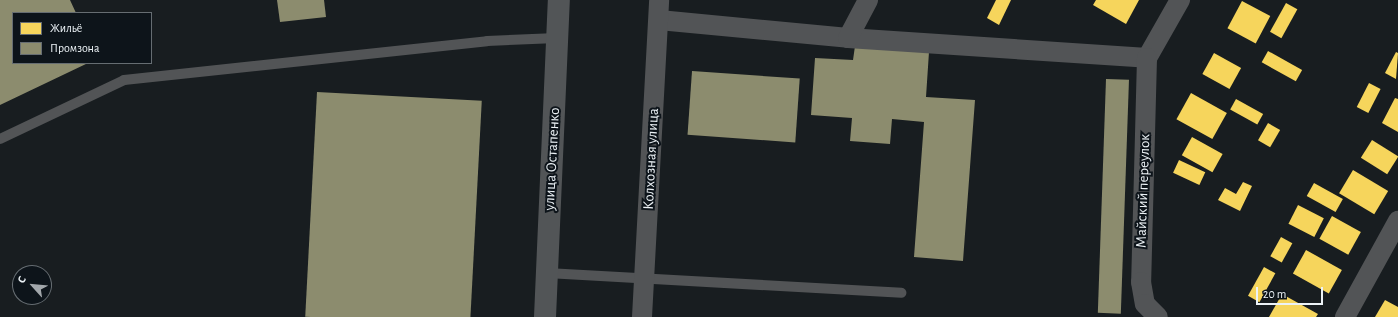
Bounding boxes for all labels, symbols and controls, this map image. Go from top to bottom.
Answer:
legend [12,12,152,64]
text: Жильё [50,22,82,34]
text: Промзона [50,42,100,54]
street label: улица Остапенко [540,107,564,211]
street label: Колхозная улица [639,108,663,210]
street label: Майский переулок [1132,134,1154,248]
north arrow [12,265,52,305]
text: С [15,275,28,285]
scale bar [1258,279,1325,305]
text: 20 m [1263,288,1286,300]

